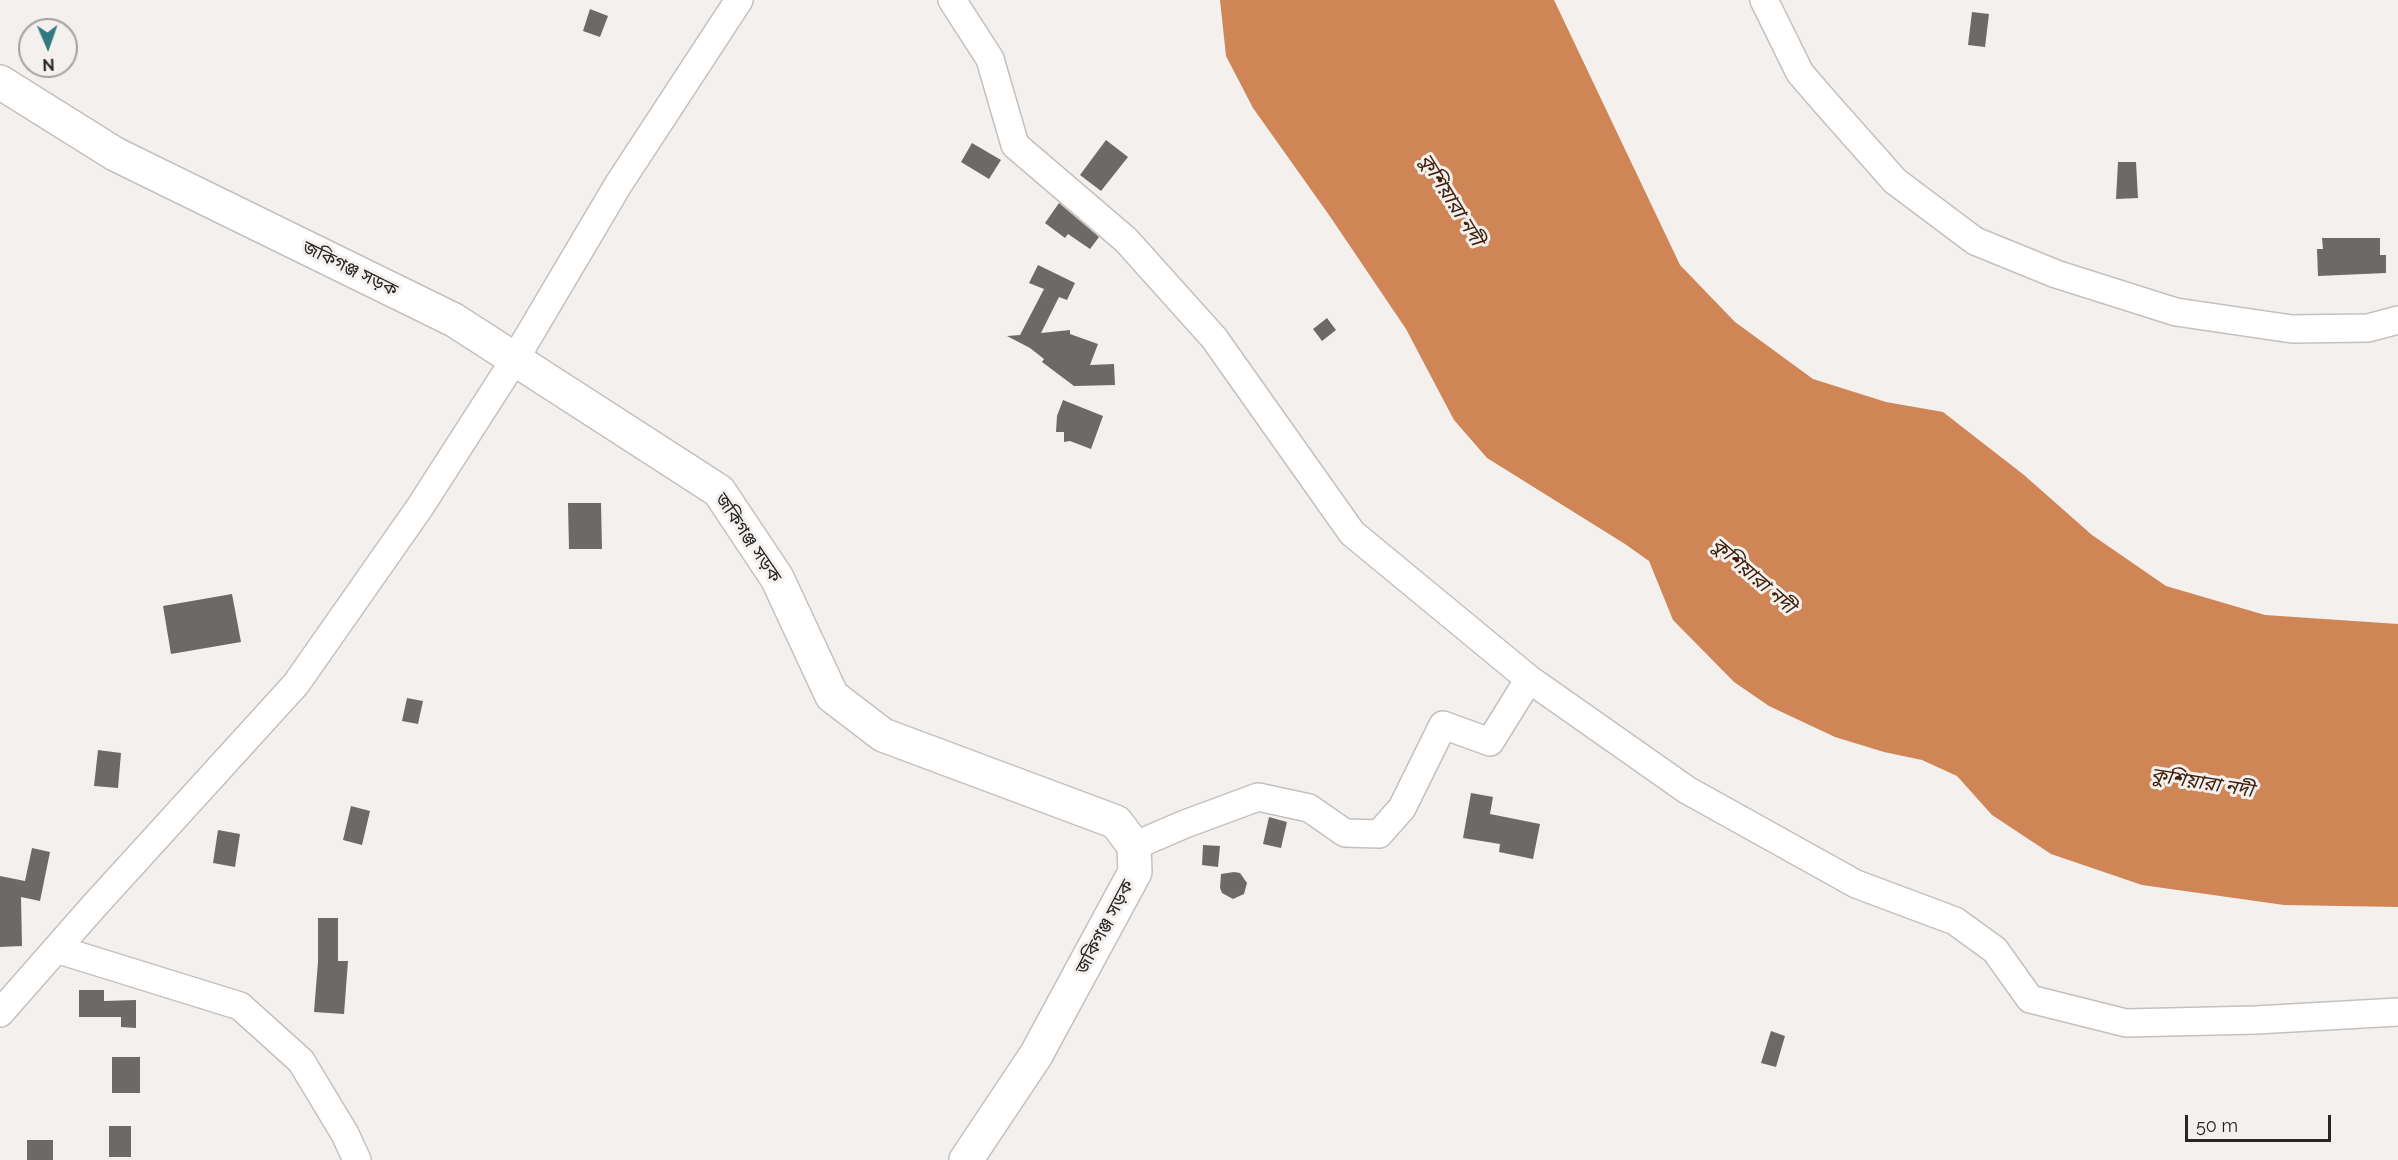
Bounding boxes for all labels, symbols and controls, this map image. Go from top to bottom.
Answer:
north arrow [18,18,78,78]
text: N [42,55,55,74]
water label: কুশিয়ারা নদী [1413,150,1489,250]
street label: জকিগঞ্জ সড়ক [299,237,401,301]
street label: জকিগঞ্জ সড়ক [710,489,786,587]
water label: কুশিয়ারা নদী [1706,533,1800,619]
water label: কুশিয়ারা নদী [2149,763,2255,803]
street label: জকিগঞ্জ সড়ক [1071,876,1139,978]
scale bar [2188,1103,2334,1141]
text: 50 m [2196,1115,2238,1136]

